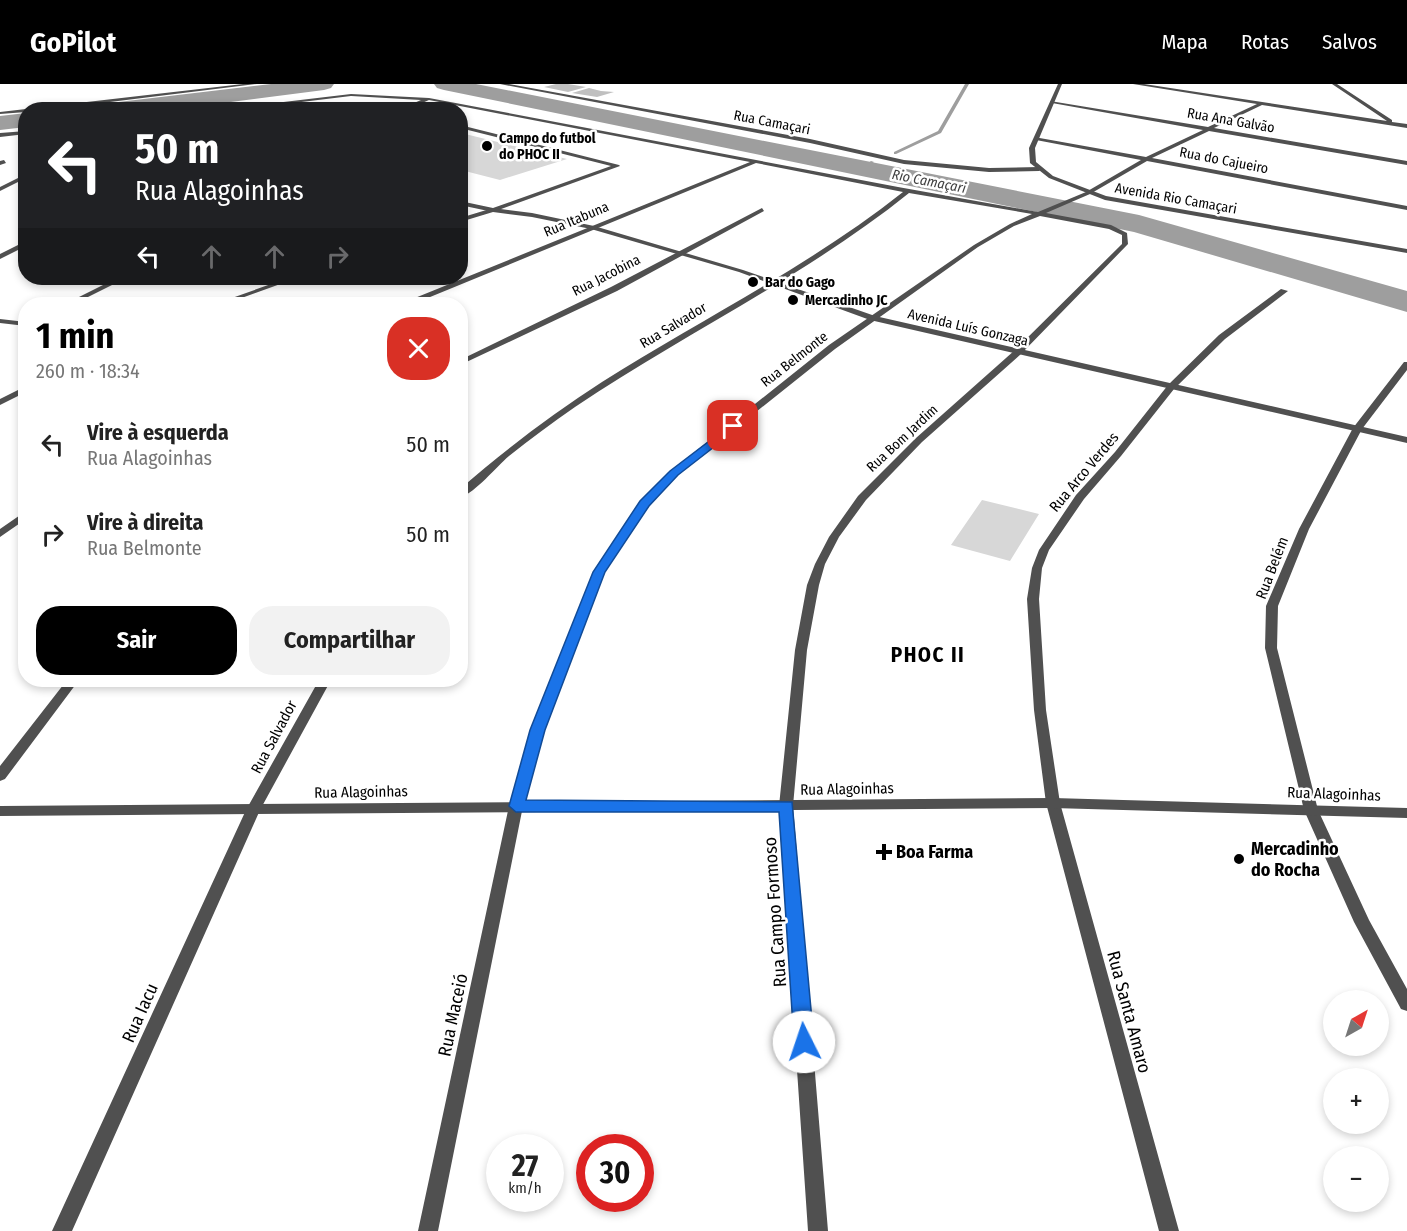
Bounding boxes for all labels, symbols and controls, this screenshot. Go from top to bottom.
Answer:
text: GoPilot [30,26,116,59]
text: Mapa [1161,29,1208,55]
text: Rotas [1241,29,1289,55]
text: Salvos [1322,29,1377,55]
street label: Rua Ana Galvão [1186,104,1276,137]
street label: Rua Camaçari [732,107,812,138]
text: 50 m [135,124,219,174]
icon: left [36,126,114,204]
place label: Campo do futbol do PHOC II [499,130,596,163]
marker: Campo do futbol do PHOC II [480,139,494,153]
street label: Rua do Cajueiro [1178,144,1270,177]
water label: Rio Camaçari [890,166,968,197]
text: Rua Alagoinhas [135,175,304,207]
street label: Avenida Rio Camaçari [1114,179,1238,218]
street label: Rua Itabuna [541,198,611,241]
icon: left [132,240,165,273]
icon: ahead [195,240,228,273]
icon: ahead [258,240,291,273]
icon: right [321,240,354,273]
street label: Rua Jacobina [569,251,643,300]
place label: Bar do Gago [765,274,836,291]
marker: Bar do Gago [746,275,760,289]
place label: Mercadinho JC [805,292,888,309]
marker: Mercadinho JC [786,293,800,307]
street label: Rua Salvador [637,299,710,352]
street label: Avenida Luís Gonzaga [906,305,1030,350]
text: 1 min [36,314,114,358]
button: close [387,317,450,380]
street label: Rua Belmonte [757,328,831,391]
text: 260 m · 18:34 [36,359,140,383]
pin [707,400,758,451]
street label: Rua Bom Jardim [863,401,941,476]
icon: arrive [716,409,749,442]
text: Vire à esquerda [87,419,229,446]
icon: left [36,428,69,461]
street label: Rua Arco Verdes [1045,428,1123,516]
text: 50 m [406,431,450,458]
text: Rua Alagoinhas [87,446,212,470]
text: Vire à direita [87,509,203,536]
icon: right [36,518,69,551]
text: 50 m [406,521,450,548]
street label: Rua Belém [1252,534,1292,602]
text: Rua Belmonte [87,536,202,560]
button: Sair [36,606,237,675]
button: Compartilhar [249,606,450,675]
district label: PHOC II [891,642,965,668]
street label: Rua Salvador [247,697,301,777]
street label: Rua Alagoinhas [800,779,894,799]
street label: Rua Alagoinhas [314,782,408,802]
street label: Rua Alagoinhas [1287,783,1381,805]
street label: Rua Campo Formoso [759,836,791,988]
place label: Mercadinho do Rocha [1251,838,1339,881]
place label: Boa Farma [896,841,973,863]
marker: Boa Farma [877,845,891,859]
marker: Mercadinho do Rocha [1232,852,1246,866]
street label: Rua Santa Amaro [1102,948,1156,1076]
street label: Rua Maceió [433,972,473,1058]
street label: Rua Iacu [117,980,163,1046]
north arrow [1323,990,1389,1056]
map controls [1323,990,1389,1212]
position arrow [772,1010,836,1074]
button: + [1323,1068,1389,1134]
speed limit sign: 30 [576,1134,654,1212]
button: − [1323,1146,1389,1212]
text: 27 [512,1148,538,1184]
text: km/h [508,1179,542,1197]

